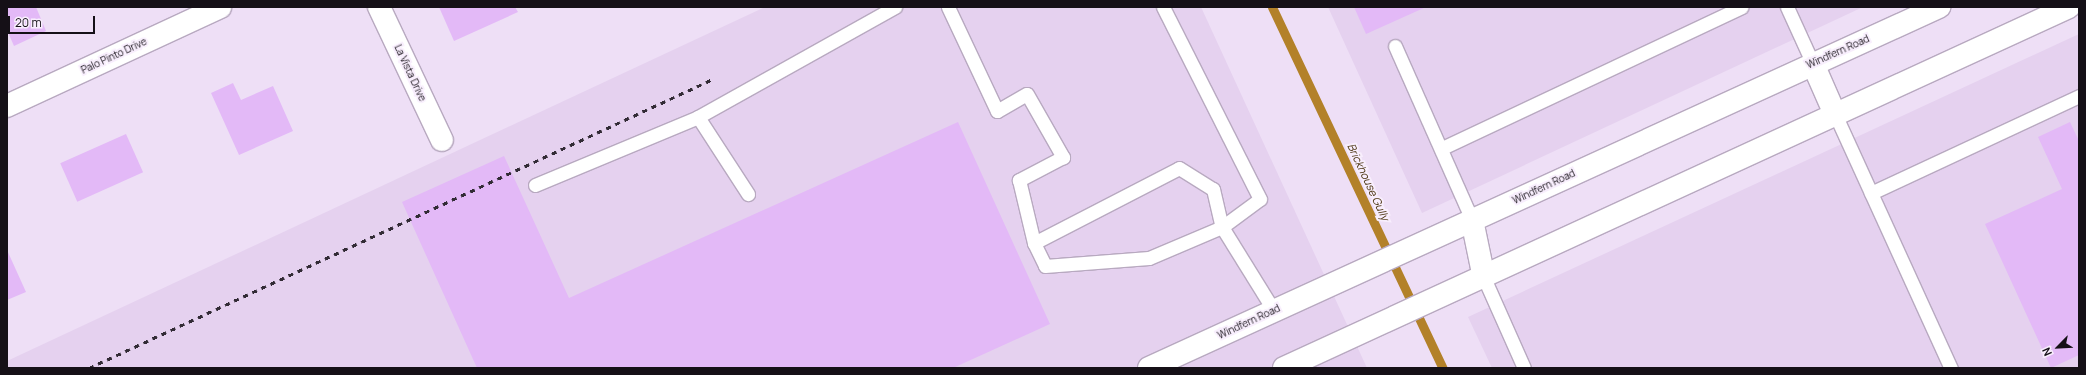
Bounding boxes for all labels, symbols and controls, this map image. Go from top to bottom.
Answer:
scale bar [10,8,97,34]
text: 20 m [15,14,42,31]
street label: Windfern Road [1805,33,1871,71]
street label: Palo Pinto Drive [79,36,149,76]
street label: La Vista Drive [392,43,428,103]
water label: Brickhouse Gully [1344,141,1392,223]
street label: Windfern Road [1511,167,1577,207]
street label: Windfern Road [1216,302,1282,342]
north arrow [2038,327,2078,367]
text: N [2038,345,2055,359]

